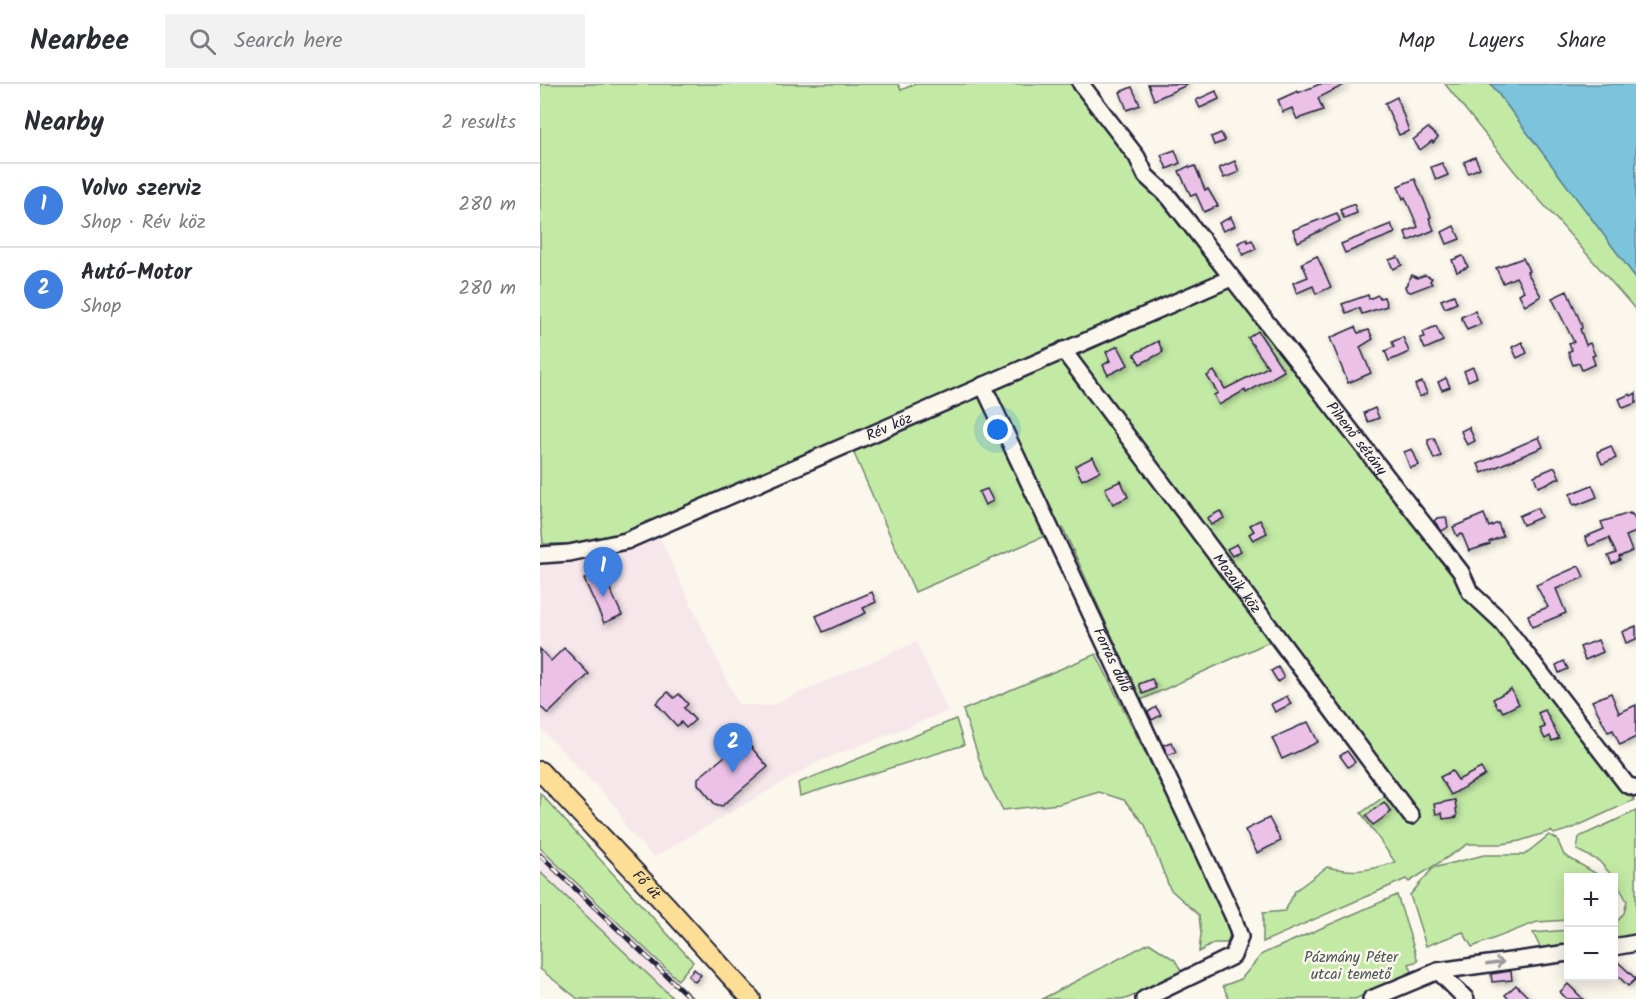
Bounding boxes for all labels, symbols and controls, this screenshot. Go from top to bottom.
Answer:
search box [165,14,585,68]
text: Nearbee [30,19,129,64]
text: Search here [234,24,342,59]
icon: search [186,25,219,58]
text: Map [1398,25,1435,58]
text: Layers [1468,25,1524,58]
text: Share [1557,25,1606,58]
text: Nearby [24,102,104,144]
text: 2 results [441,107,516,139]
text: Volvo szerviz [81,172,201,207]
text: 1 [40,189,47,221]
text: 280 m [458,189,516,221]
text: Shop · Rév köz [81,207,206,239]
text: Autó-Motor [81,256,192,291]
text: 2 [38,273,49,305]
text: 280 m [458,273,516,305]
text: Shop [81,291,121,323]
street label: Pihenő sétány [1320,397,1393,482]
street label: Rév köz [862,407,917,448]
your location [983,415,1012,444]
pin: 1 [584,548,622,597]
street label: Mozaik köz [1206,549,1267,619]
street label: Forrás dűlő [1086,624,1138,698]
pin: 2 [714,724,752,773]
street label: Fő út [626,865,667,906]
map controls [1564,873,1618,981]
button: + [1564,873,1618,927]
button: − [1564,927,1618,981]
park label: Pázmány Péter utcai temető [1304,946,1399,987]
one-way arrow [1485,958,1505,969]

